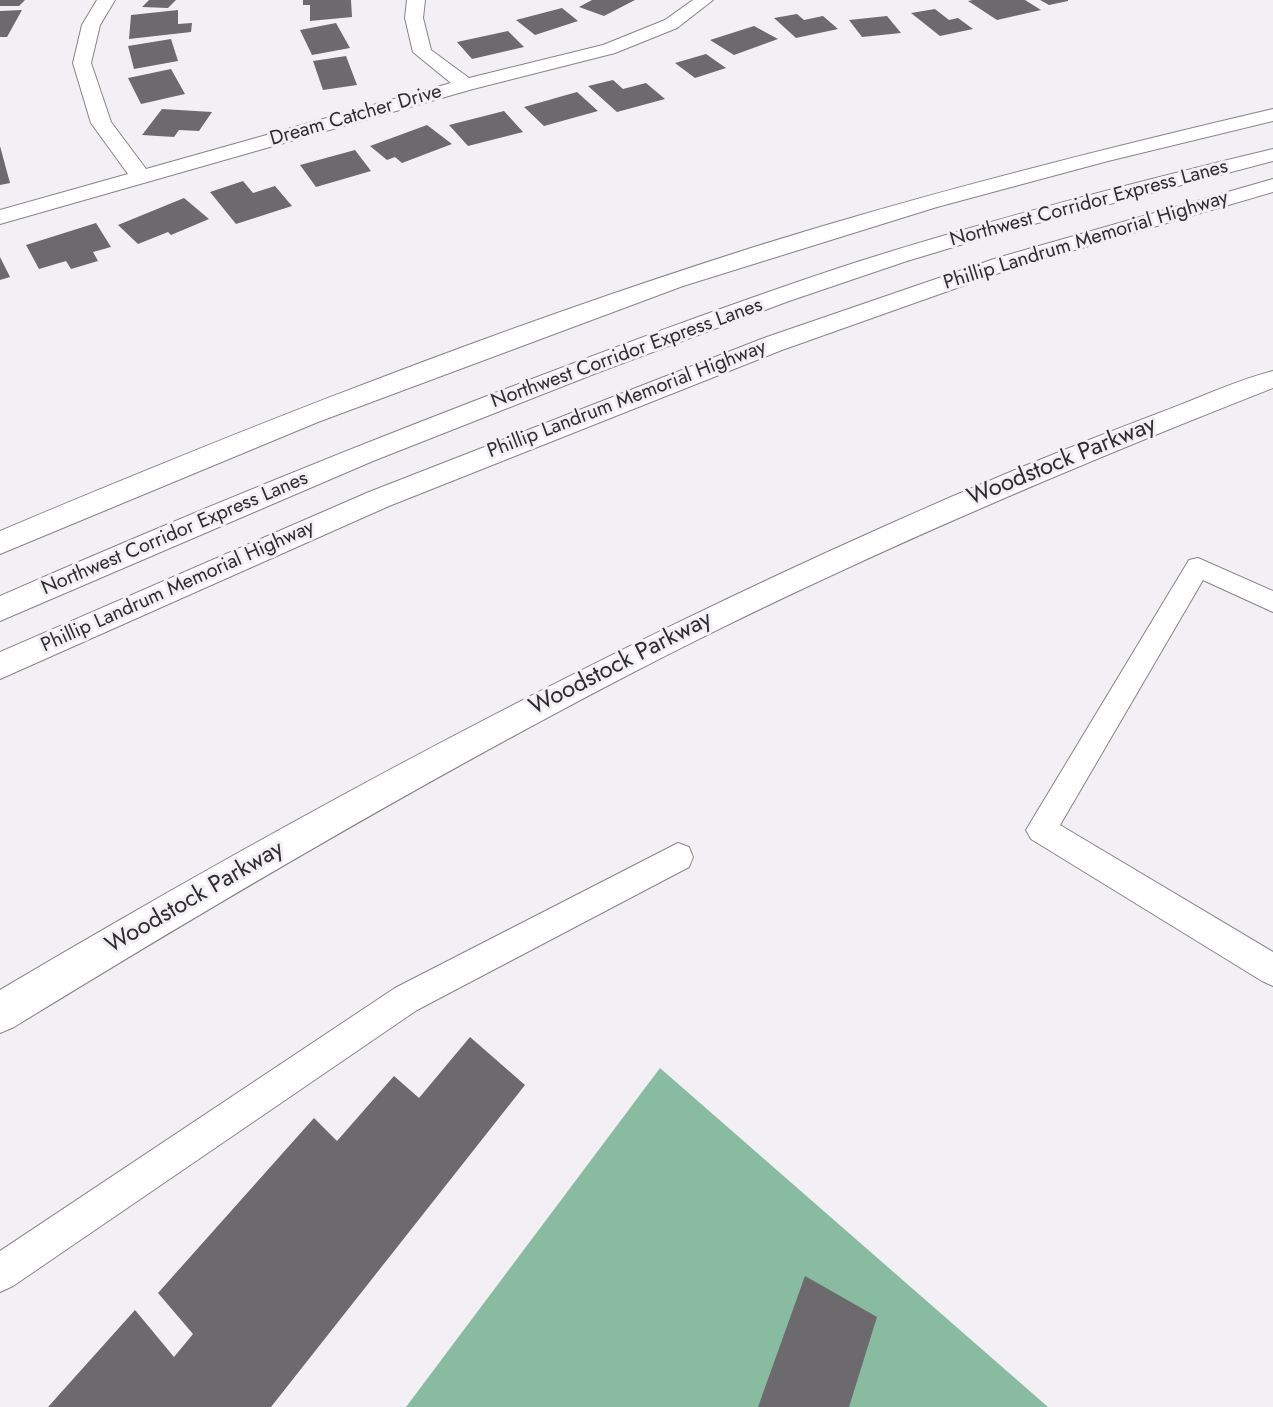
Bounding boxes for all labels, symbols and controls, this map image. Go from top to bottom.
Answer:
street label: Dream Catcher Drive [267,80,445,152]
street label: Northwest Corridor Express Lanes [947,155,1231,253]
street label: Phillip Landrum Memorial Highway [941,186,1231,296]
street label: Northwest Corridor Express Lanes [488,294,766,414]
street label: Phillip Landrum Memorial Highway [484,336,770,464]
street label: Woodstock Parkway [963,411,1161,513]
street label: Northwest Corridor Express Lanes [38,467,312,601]
street label: Phillip Landrum Memorial Highway [38,516,318,658]
street label: Woodstock Parkway [525,606,717,722]
street label: Woodstock Parkway [101,835,289,961]

